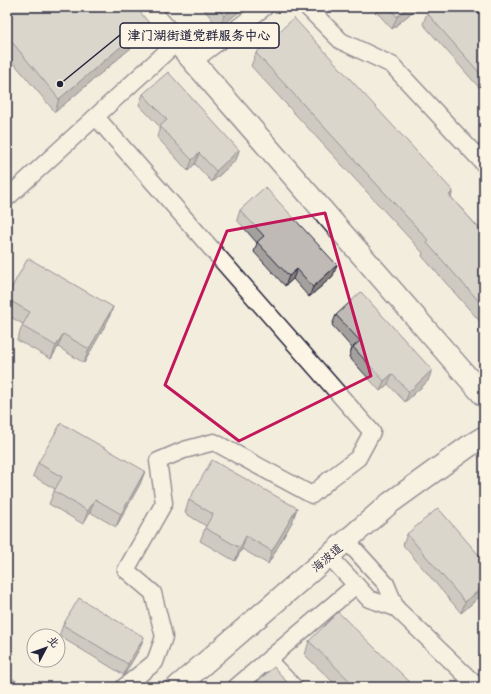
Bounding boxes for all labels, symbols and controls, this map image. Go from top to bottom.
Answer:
callout: 津门湖街道党群服务中心 [120,23,279,48]
text: 津门湖街道党群服务中心 [127,27,271,44]
street label: 海波道 [308,540,346,576]
north arrow [26,628,66,668]
text: 北 [44,633,62,651]

